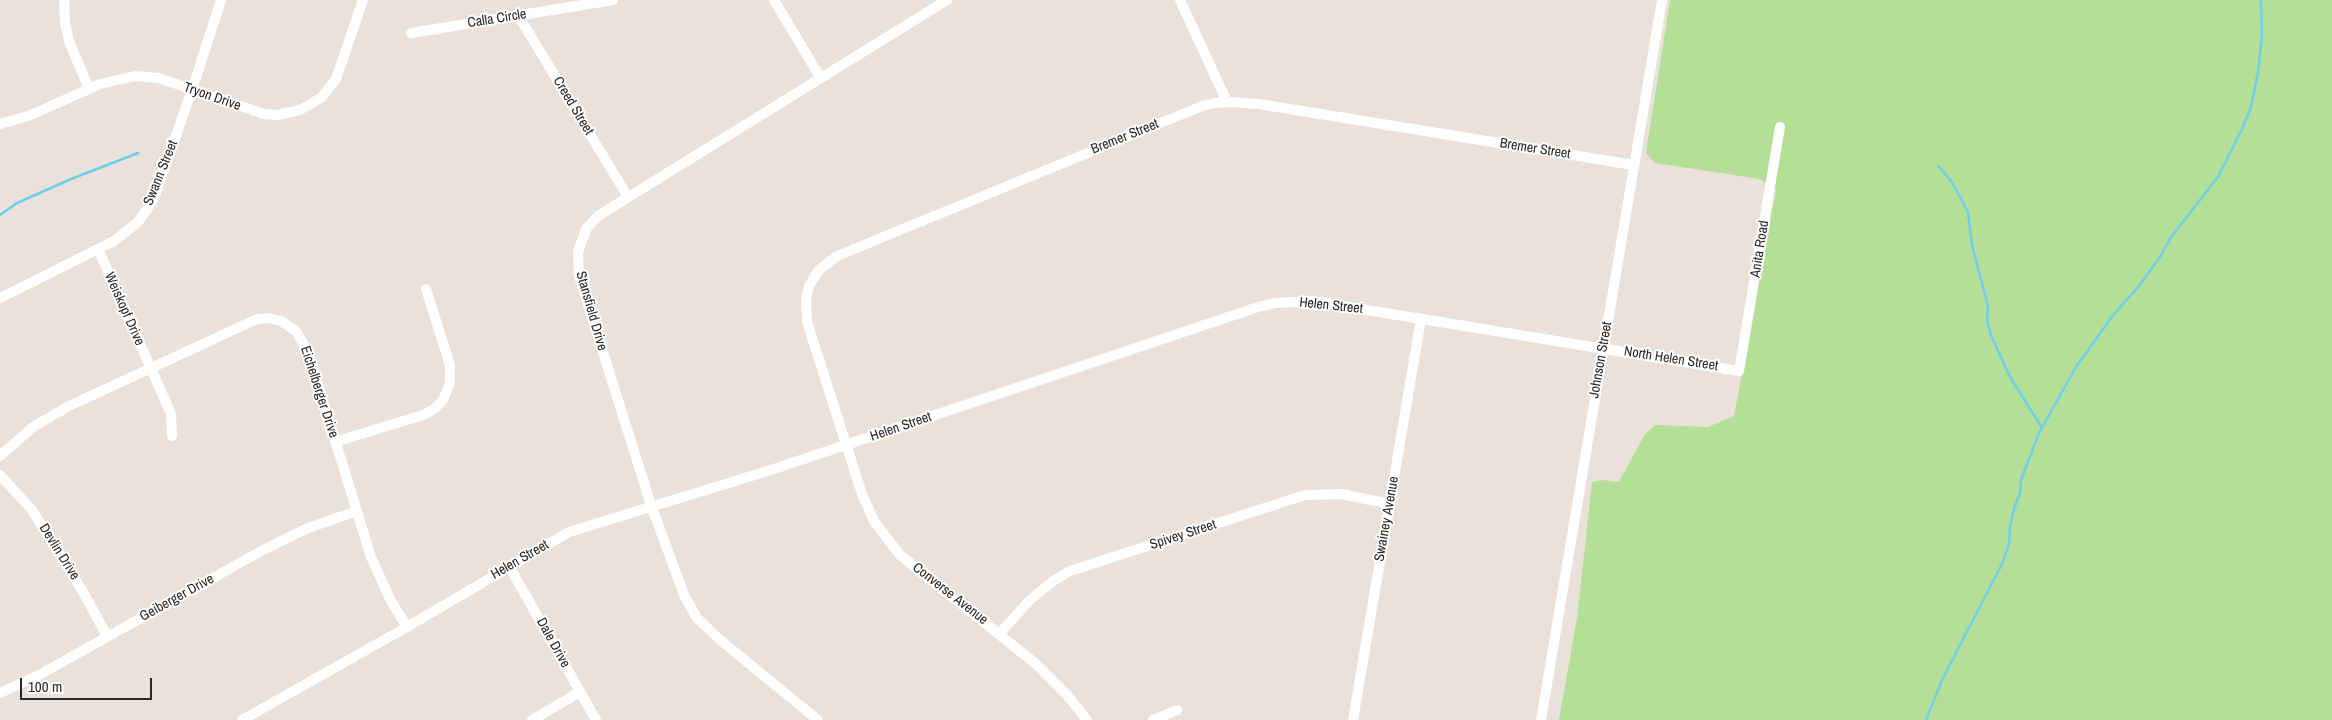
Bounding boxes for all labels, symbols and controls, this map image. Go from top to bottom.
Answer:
street label: Calla Circle [466,6,528,32]
street label: Creed Street [549,74,597,138]
street label: Tryon Drive [181,79,243,115]
street label: Bremer Street [1089,116,1161,158]
street label: Bremer Street [1498,135,1572,163]
street label: Swann Street [140,138,182,208]
street label: Anita Road [1747,219,1773,279]
street label: Stansfield Drive [572,269,610,353]
street label: Weiskopf Drive [100,270,148,348]
street label: Helen Street [1298,294,1364,318]
street label: Johnson Street [1586,321,1616,399]
street label: North Helen Street [1623,343,1719,375]
street label: Eichelberger Drive [296,344,342,440]
street label: Helen Street [868,409,934,445]
street label: Swainey Avenue [1371,475,1403,563]
street label: Spivey Street [1148,516,1218,554]
street label: Devlin Drive [35,521,83,583]
street label: Helen Street [488,537,552,583]
street label: Converse Avenue [909,559,991,629]
street label: Geiberger Drive [137,571,217,625]
street label: Dale Drive [533,615,573,671]
scale bar [22,668,155,700]
text: 100 m [28,676,62,697]

